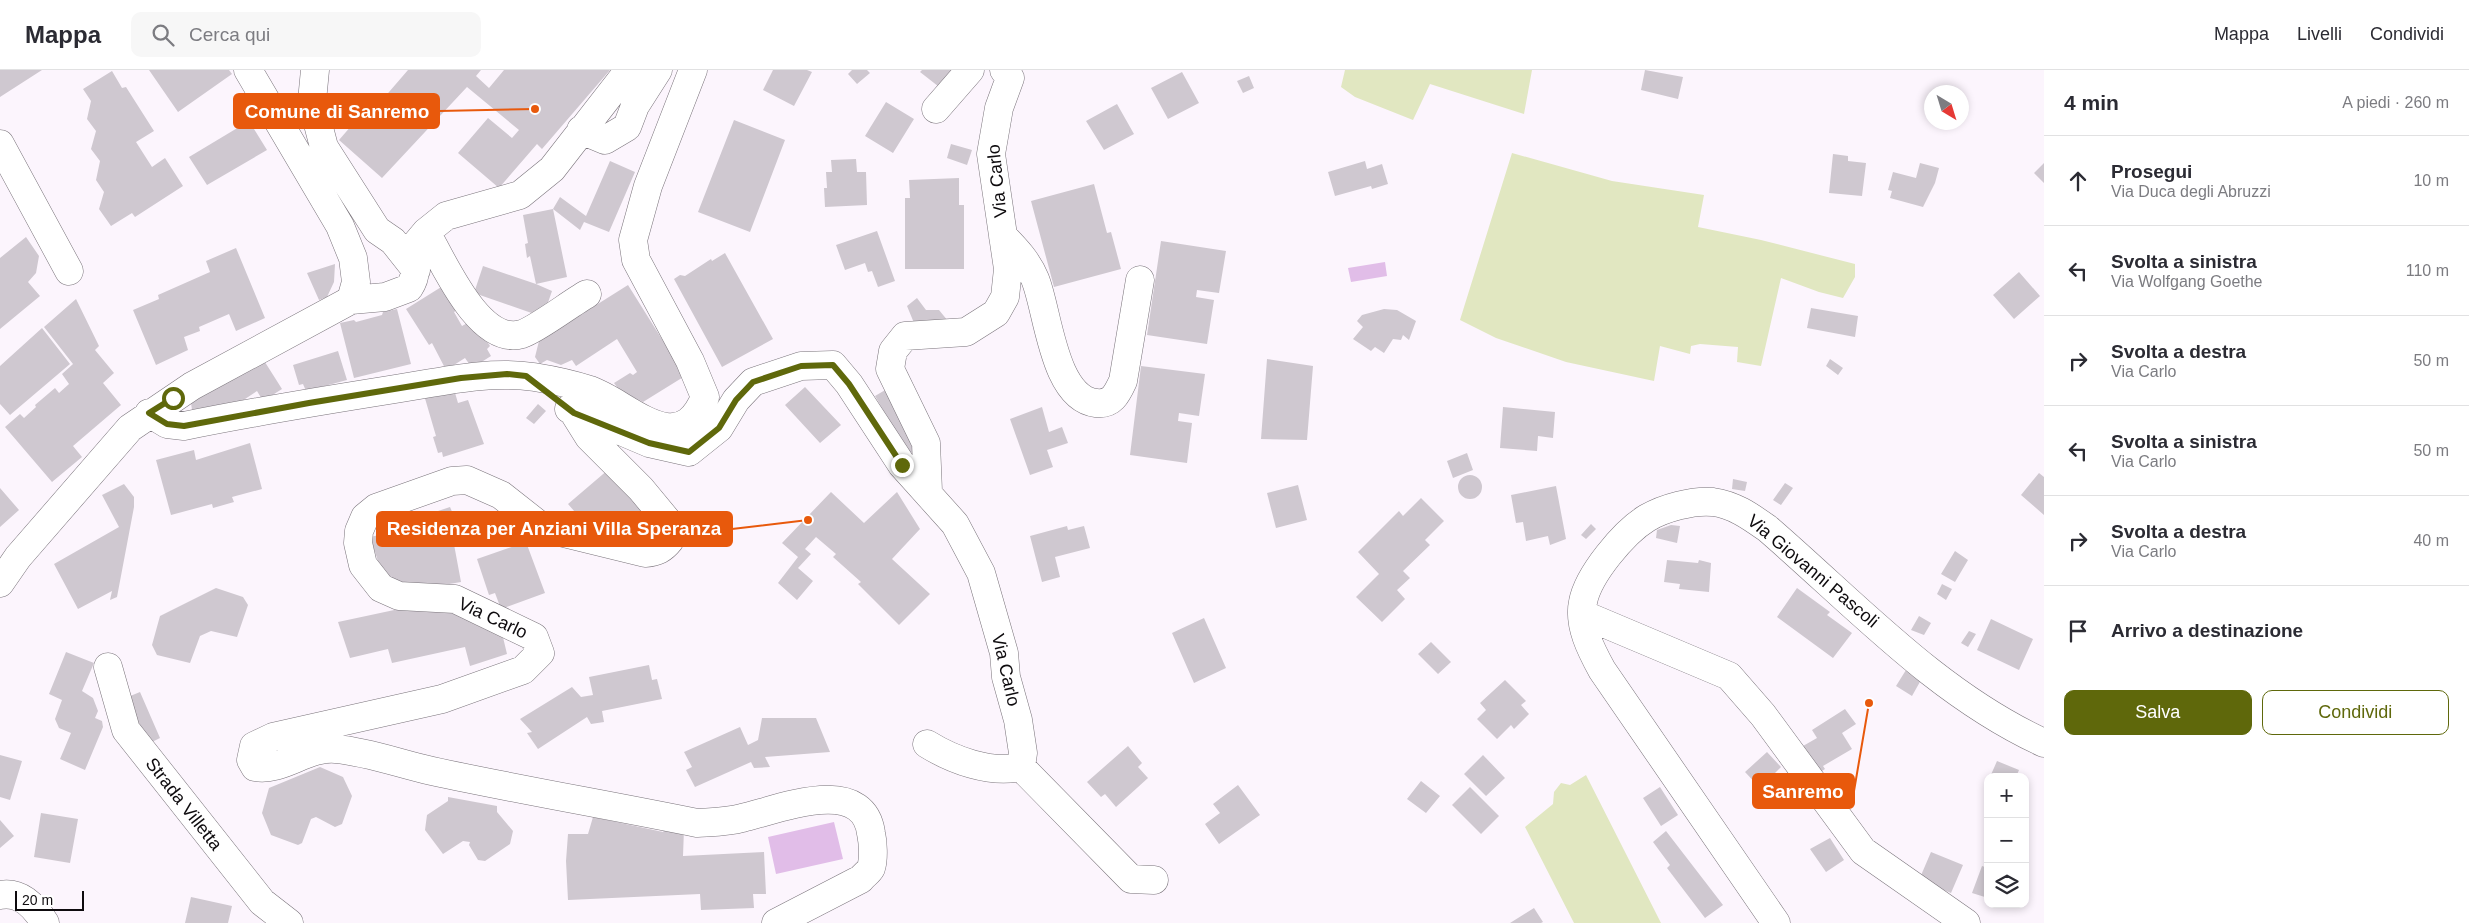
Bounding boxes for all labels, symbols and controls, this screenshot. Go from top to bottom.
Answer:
search box [131,12,481,57]
text: Mappa [25,21,101,48]
icon: search [149,21,177,49]
text: Cerca qui [189,24,270,45]
text: Mappa [2214,24,2269,44]
text: Livelli [2297,24,2342,44]
text: Condividi [2370,24,2444,44]
north arrow [1924,85,1969,130]
text: 4 min [2064,91,2119,114]
callout: Comune di Sanremo [234,94,439,128]
text: A piedi · 260 m [2342,94,2449,111]
text: Comune di Sanremo [245,101,429,122]
street label: Via Carlo [983,143,1011,219]
text: Prosegui [2111,161,2192,182]
icon: ahead [2064,167,2092,195]
text: 10 m [2413,172,2449,189]
text: Via Duca degli Abruzzi [2111,183,2271,200]
text: Svolta a sinistra [2111,251,2257,272]
icon: left [2064,257,2092,285]
text: 110 m [2406,262,2449,279]
text: Via Wolfgang Goethe [2111,273,2263,290]
text: Svolta a destra [2111,341,2246,362]
icon: right [2064,347,2092,375]
text: 50 m [2413,352,2449,369]
text: Via Carlo [2111,363,2177,380]
route start [162,387,185,410]
text: Svolta a sinistra [2111,431,2257,452]
icon: left [2064,437,2092,465]
text: 50 m [2413,442,2449,459]
text: Via Carlo [2111,453,2177,470]
route end [891,454,914,477]
street label: Via Giovanni Pascoli [1743,510,1883,632]
callout: Residenza per Anziani Villa Speranza [377,512,732,546]
text: Residenza per Anziani Villa Speranza [387,518,722,539]
text: Svolta a destra [2111,521,2246,542]
icon: right [2064,527,2092,555]
text: 40 m [2413,532,2449,549]
text: Via Carlo [2111,543,2177,560]
street label: Via Carlo [455,593,531,643]
icon: arrive [2064,617,2092,645]
text: Arrivo a destinazione [2111,620,2303,641]
street label: Via Carlo [988,632,1024,708]
button: Salva [2064,690,2252,735]
button: Condividi [2262,690,2449,735]
street label: Strada Villetta [142,754,227,855]
map controls [1984,773,2029,908]
button: + [1984,773,2029,818]
callout: Sanremo [1753,774,1854,808]
text: Sanremo [1762,781,1844,802]
button: − [1984,818,2029,863]
button: layers [1984,863,2029,908]
scale bar [15,888,84,911]
text: 20 m [22,892,53,908]

